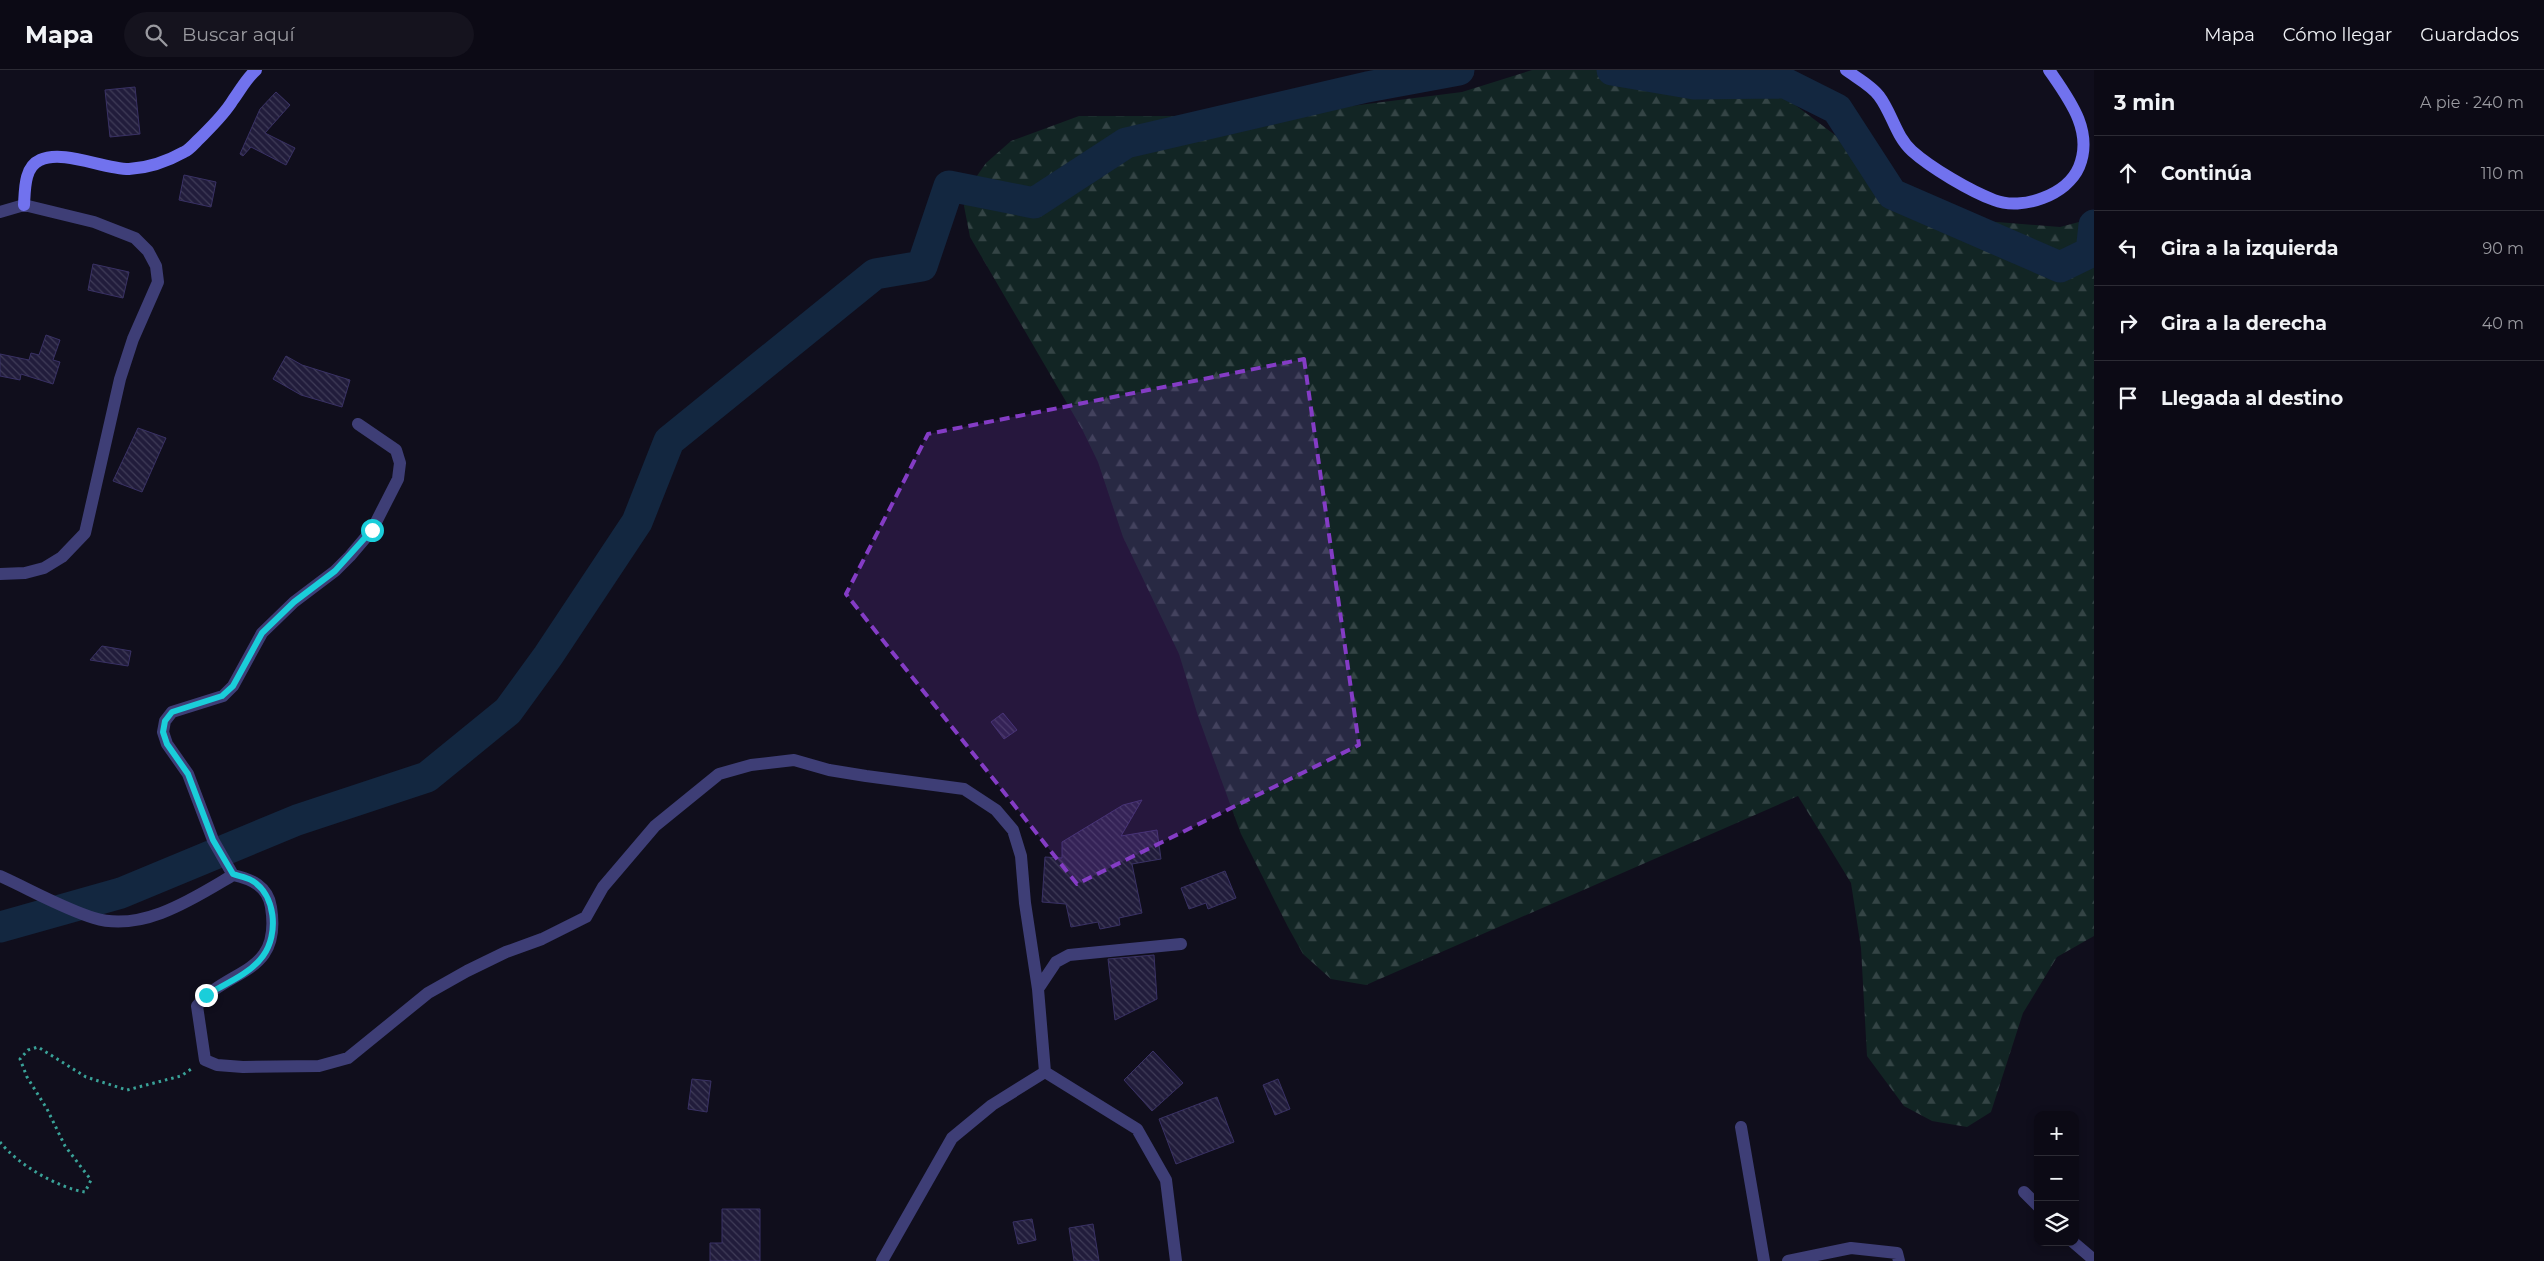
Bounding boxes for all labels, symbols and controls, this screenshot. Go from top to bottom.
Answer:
search box [124,12,474,57]
text: Mapa [25,20,94,49]
icon: search [142,21,170,49]
text: Buscar aquí [182,23,295,46]
text: Mapa [2204,24,2255,46]
text: Cómo llegar [2283,24,2392,46]
text: Guardados [2420,24,2519,46]
text: 3 min [2114,90,2175,115]
text: A pie · 240 m [2420,93,2524,112]
icon: ahead [2114,159,2142,187]
text: Continúa [2161,162,2252,185]
text: 110 m [2481,164,2524,183]
icon: left [2114,234,2142,262]
text: Gira a la izquierda [2161,237,2339,260]
text: 90 m [2482,239,2524,258]
icon: right [2114,309,2142,337]
text: Gira a la derecha [2161,312,2327,335]
text: 40 m [2482,314,2524,333]
icon: arrive [2114,384,2142,412]
text: Llegada al destino [2161,387,2343,410]
route start [361,519,384,542]
route end [195,984,218,1007]
map controls [2034,1111,2079,1246]
button: + [2034,1111,2079,1156]
button: − [2034,1156,2079,1201]
button: layers [2034,1201,2079,1246]

